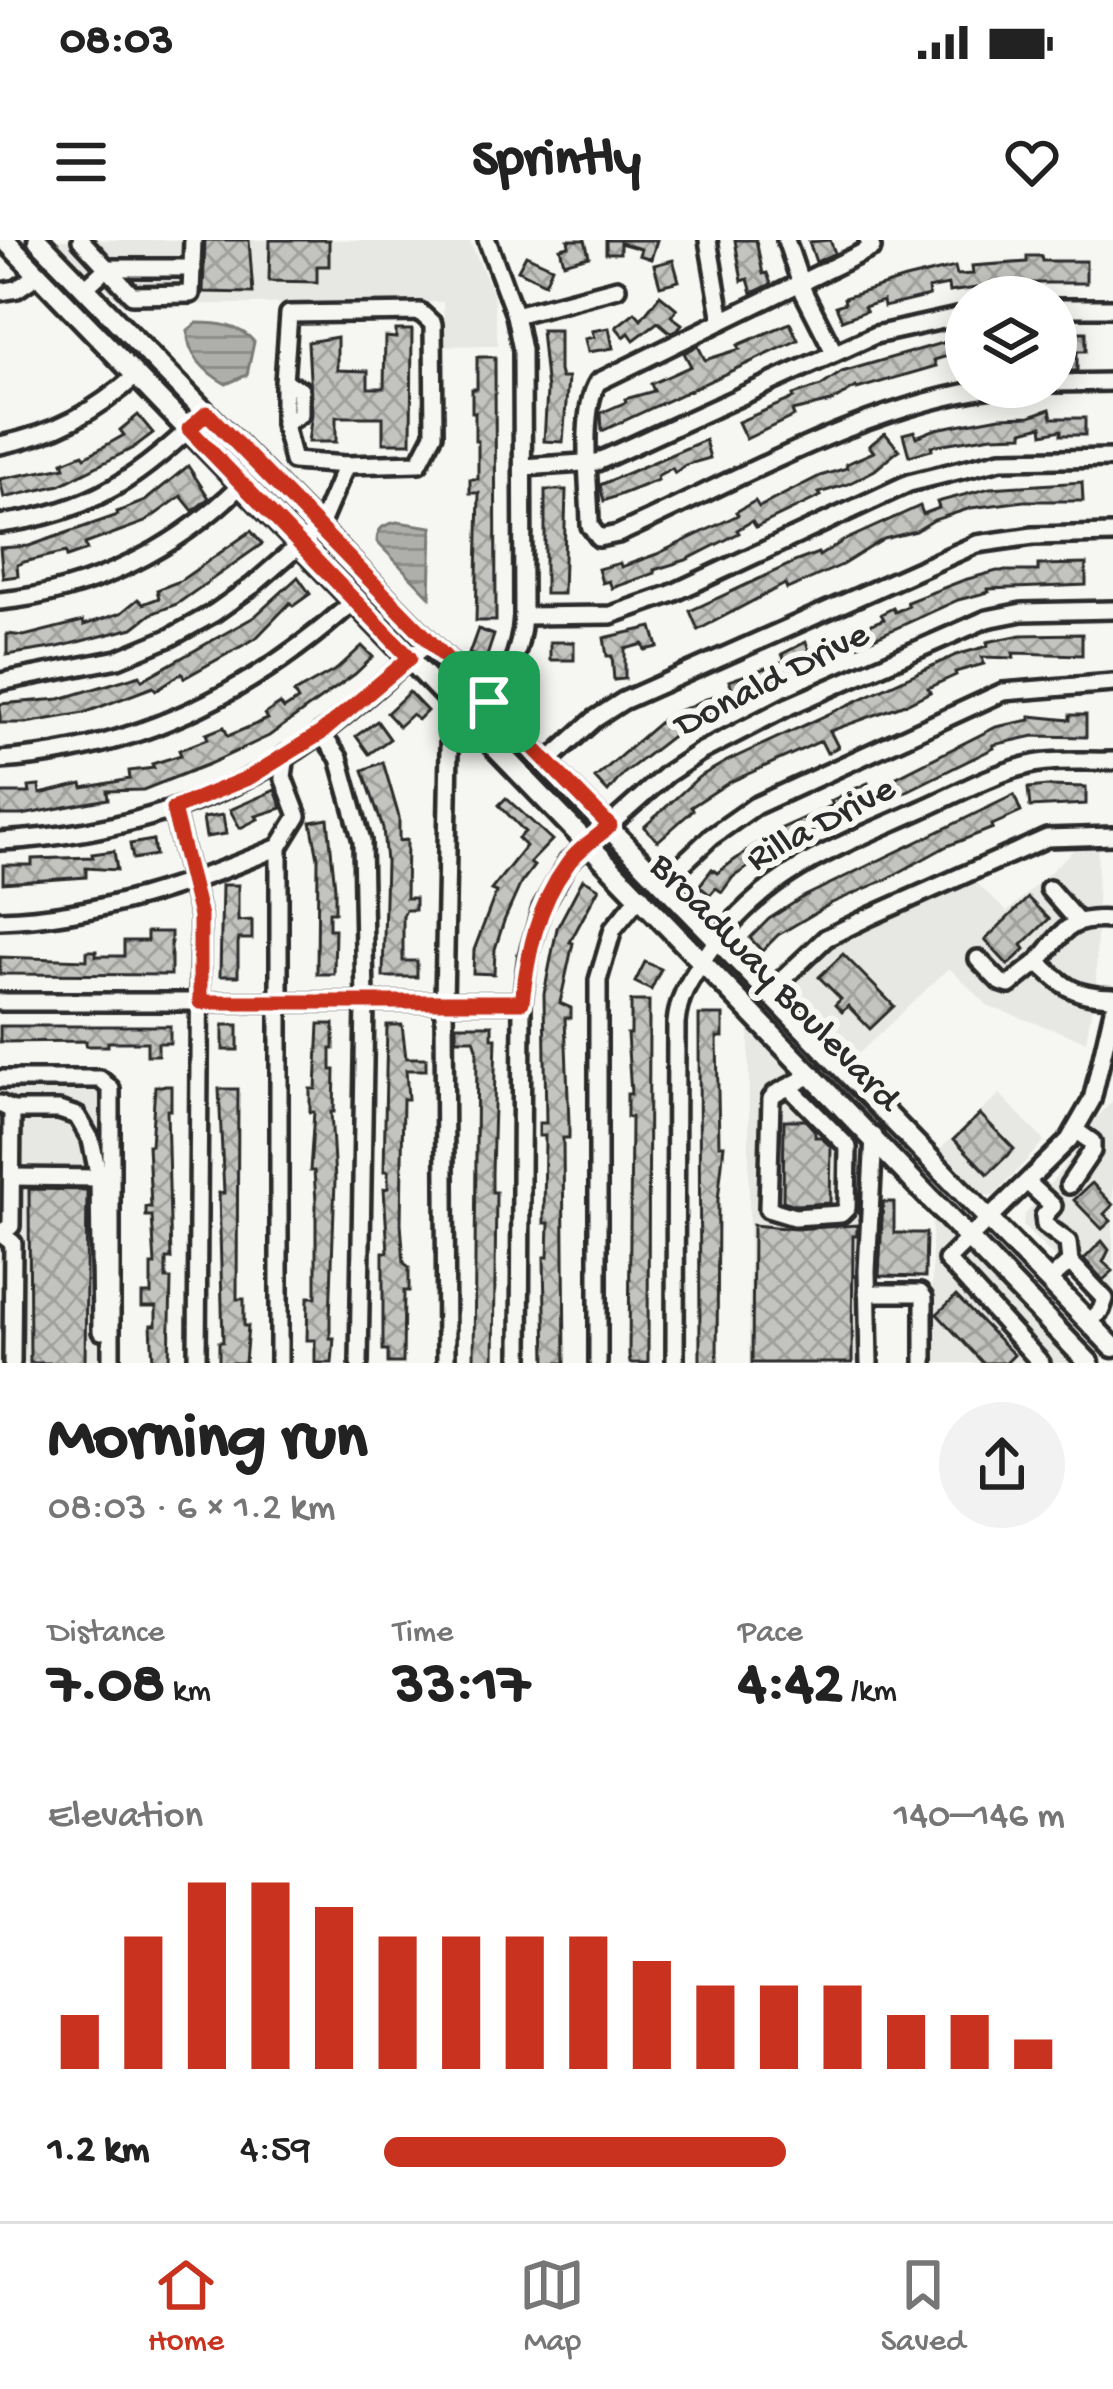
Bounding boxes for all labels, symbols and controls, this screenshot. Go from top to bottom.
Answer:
text: 08:03 [60,16,173,69]
icon: menu [48,129,114,195]
icon: heart [999,129,1065,195]
text: Sprintly [472,130,641,194]
map controls [945,276,1077,408]
button: layers [945,276,1077,408]
street label: Donald Drive [666,613,878,752]
pin [438,651,540,753]
icon: arrive [456,669,522,735]
street label: Rilla Drive [740,767,905,884]
street label: Broadway Boulevard [637,844,910,1125]
button: share [939,1402,1065,1528]
text: Morning run [48,1403,367,1481]
text: 08:03 · 6 × 1.2 km [48,1487,335,1533]
text: Distance [48,1615,165,1653]
text: Time [393,1615,453,1653]
text: Pace [738,1615,803,1653]
text: 7.08 [48,1653,165,1723]
text: 33:17 [393,1653,530,1723]
text: 4:42 [738,1653,843,1723]
text: km [165,1674,211,1712]
text: /km [843,1674,897,1712]
text: Elevation [48,1795,203,1841]
text: 140–146 m [894,1795,1065,1841]
text: 1.2 km [48,2129,149,2175]
text: 4:59 [240,2129,311,2175]
tab: Home [148,2252,224,2362]
tab: Map [519,2252,585,2362]
tab: Saved [881,2252,965,2362]

